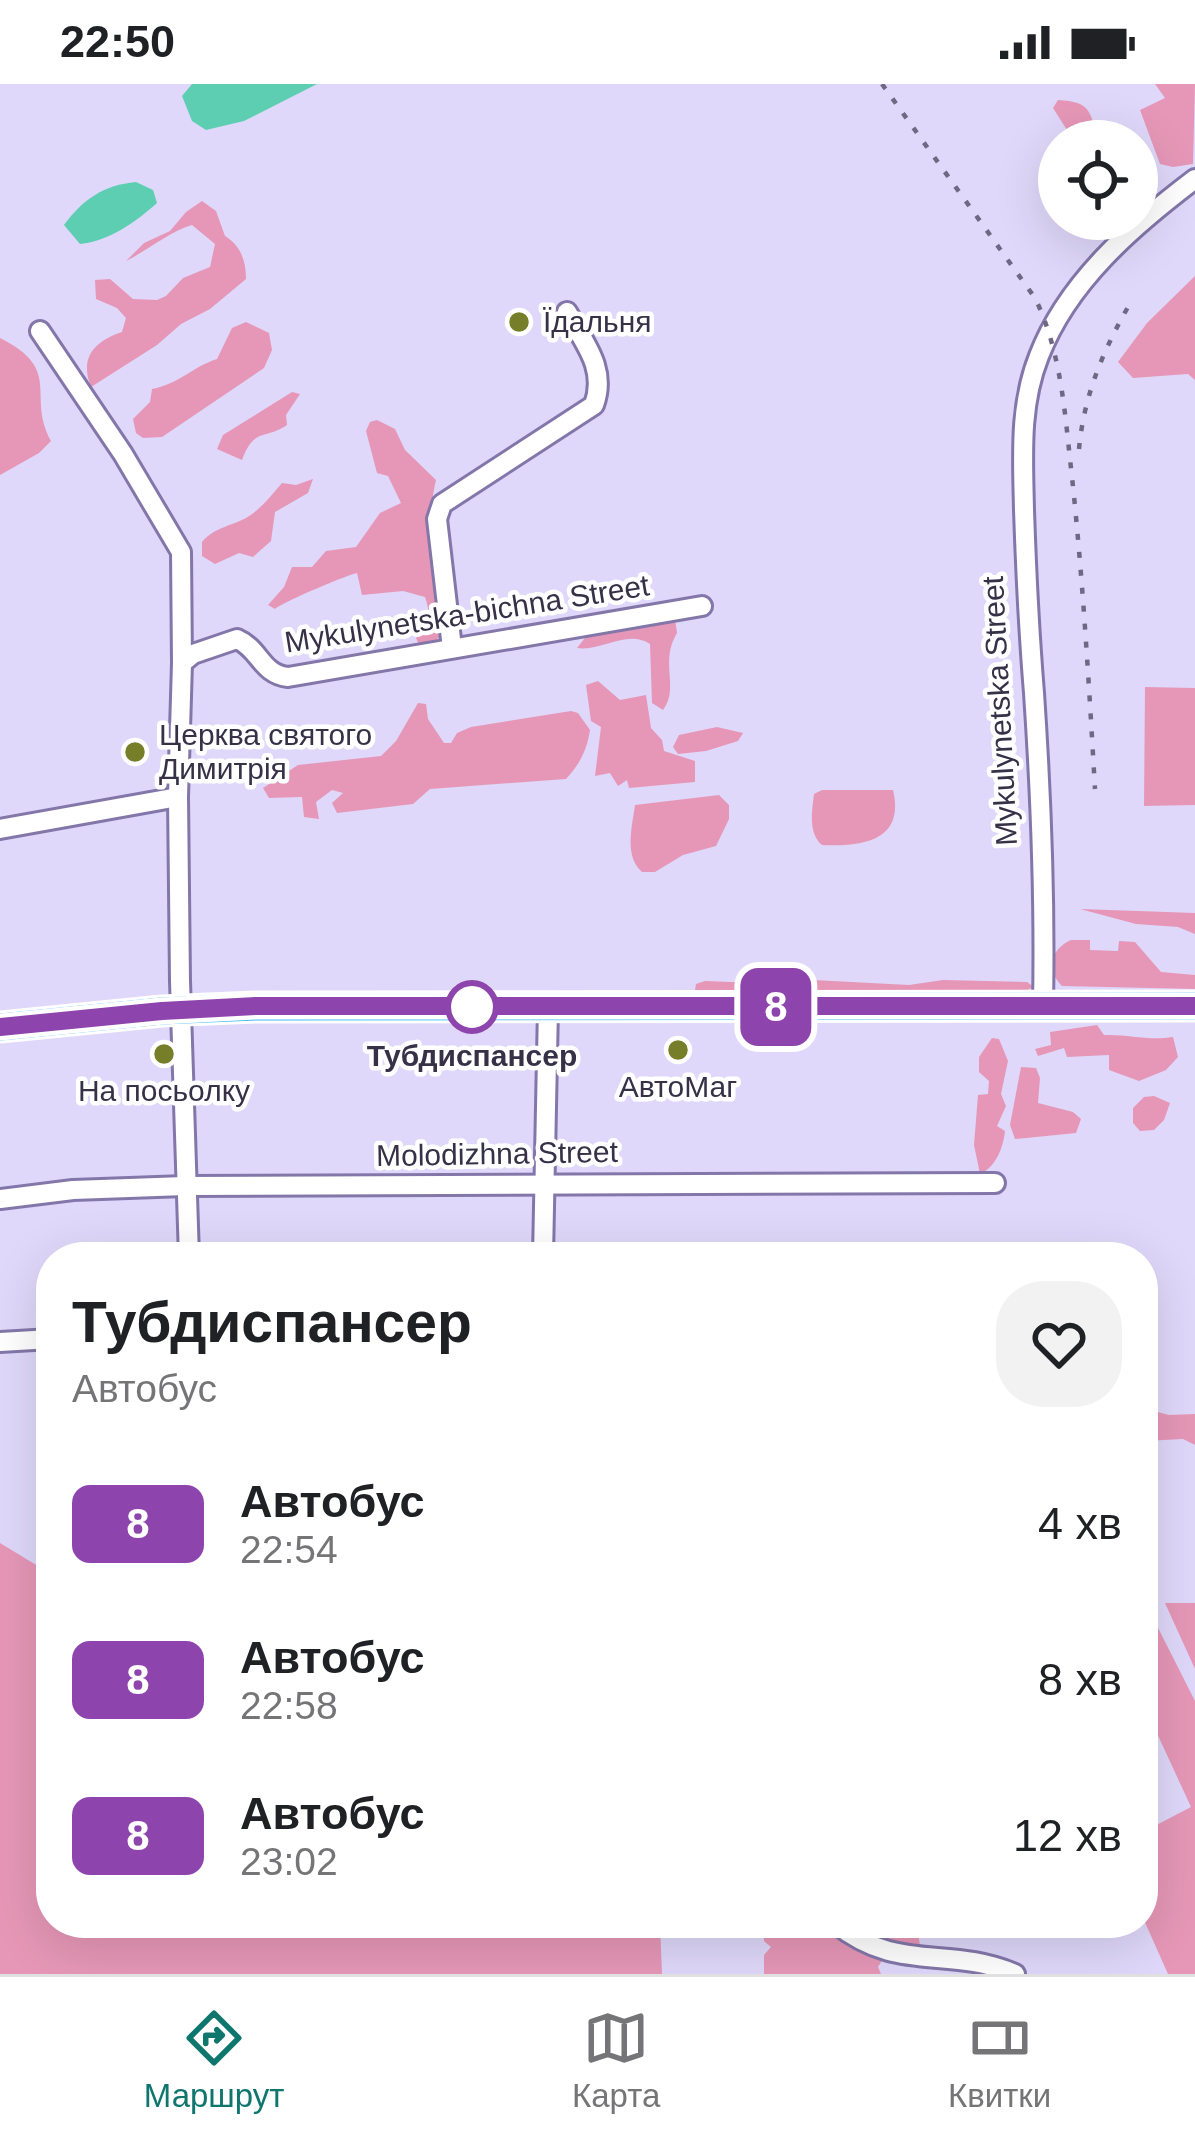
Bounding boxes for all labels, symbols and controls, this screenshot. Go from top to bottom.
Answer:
text: 22:50 [60,16,175,67]
map controls [1038,120,1158,240]
button: locate [1038,120,1158,240]
place label: Їдальня [543,305,651,338]
marker: Їдальня [506,309,532,335]
street label: Mykulynetska-bichna Street [282,568,652,659]
street label: Mykulynetska Street [976,575,1023,847]
place label: Церква святого Димитрія [159,718,372,785]
marker: Церква святого Димитрія [122,739,148,765]
line badge: 8 [737,968,815,1046]
marker: Тубдиспансер [447,982,497,1032]
text: 8 [764,983,788,1030]
marker: АвтоМаг [665,1037,691,1063]
place label: Тубдиспансер [367,1039,577,1072]
marker: На посьолку [151,1041,177,1067]
place label: АвтоМаг [619,1070,737,1103]
place label: На посьолку [78,1074,250,1107]
street label: Molodizhna Street [376,1135,619,1172]
button: heart [996,1281,1122,1407]
text: Тубдиспансер [72,1290,472,1354]
text: Автобус [72,1367,217,1410]
text: Автобус [240,1476,425,1527]
text: 4 хв [1038,1498,1122,1549]
text: 8 [126,1500,150,1547]
text: 22:54 [240,1528,338,1571]
text: Автобус [240,1632,425,1683]
text: 8 хв [1038,1654,1122,1705]
text: 8 [126,1656,150,1703]
text: 22:58 [240,1684,338,1727]
text: Автобус [240,1788,425,1839]
text: 12 хв [1013,1810,1122,1861]
text: 8 [126,1812,150,1859]
text: 23:02 [240,1840,338,1883]
tab: Маршрут [144,2005,284,2115]
tab: Карта [572,2005,660,2115]
tab: Квитки [948,2005,1051,2115]

